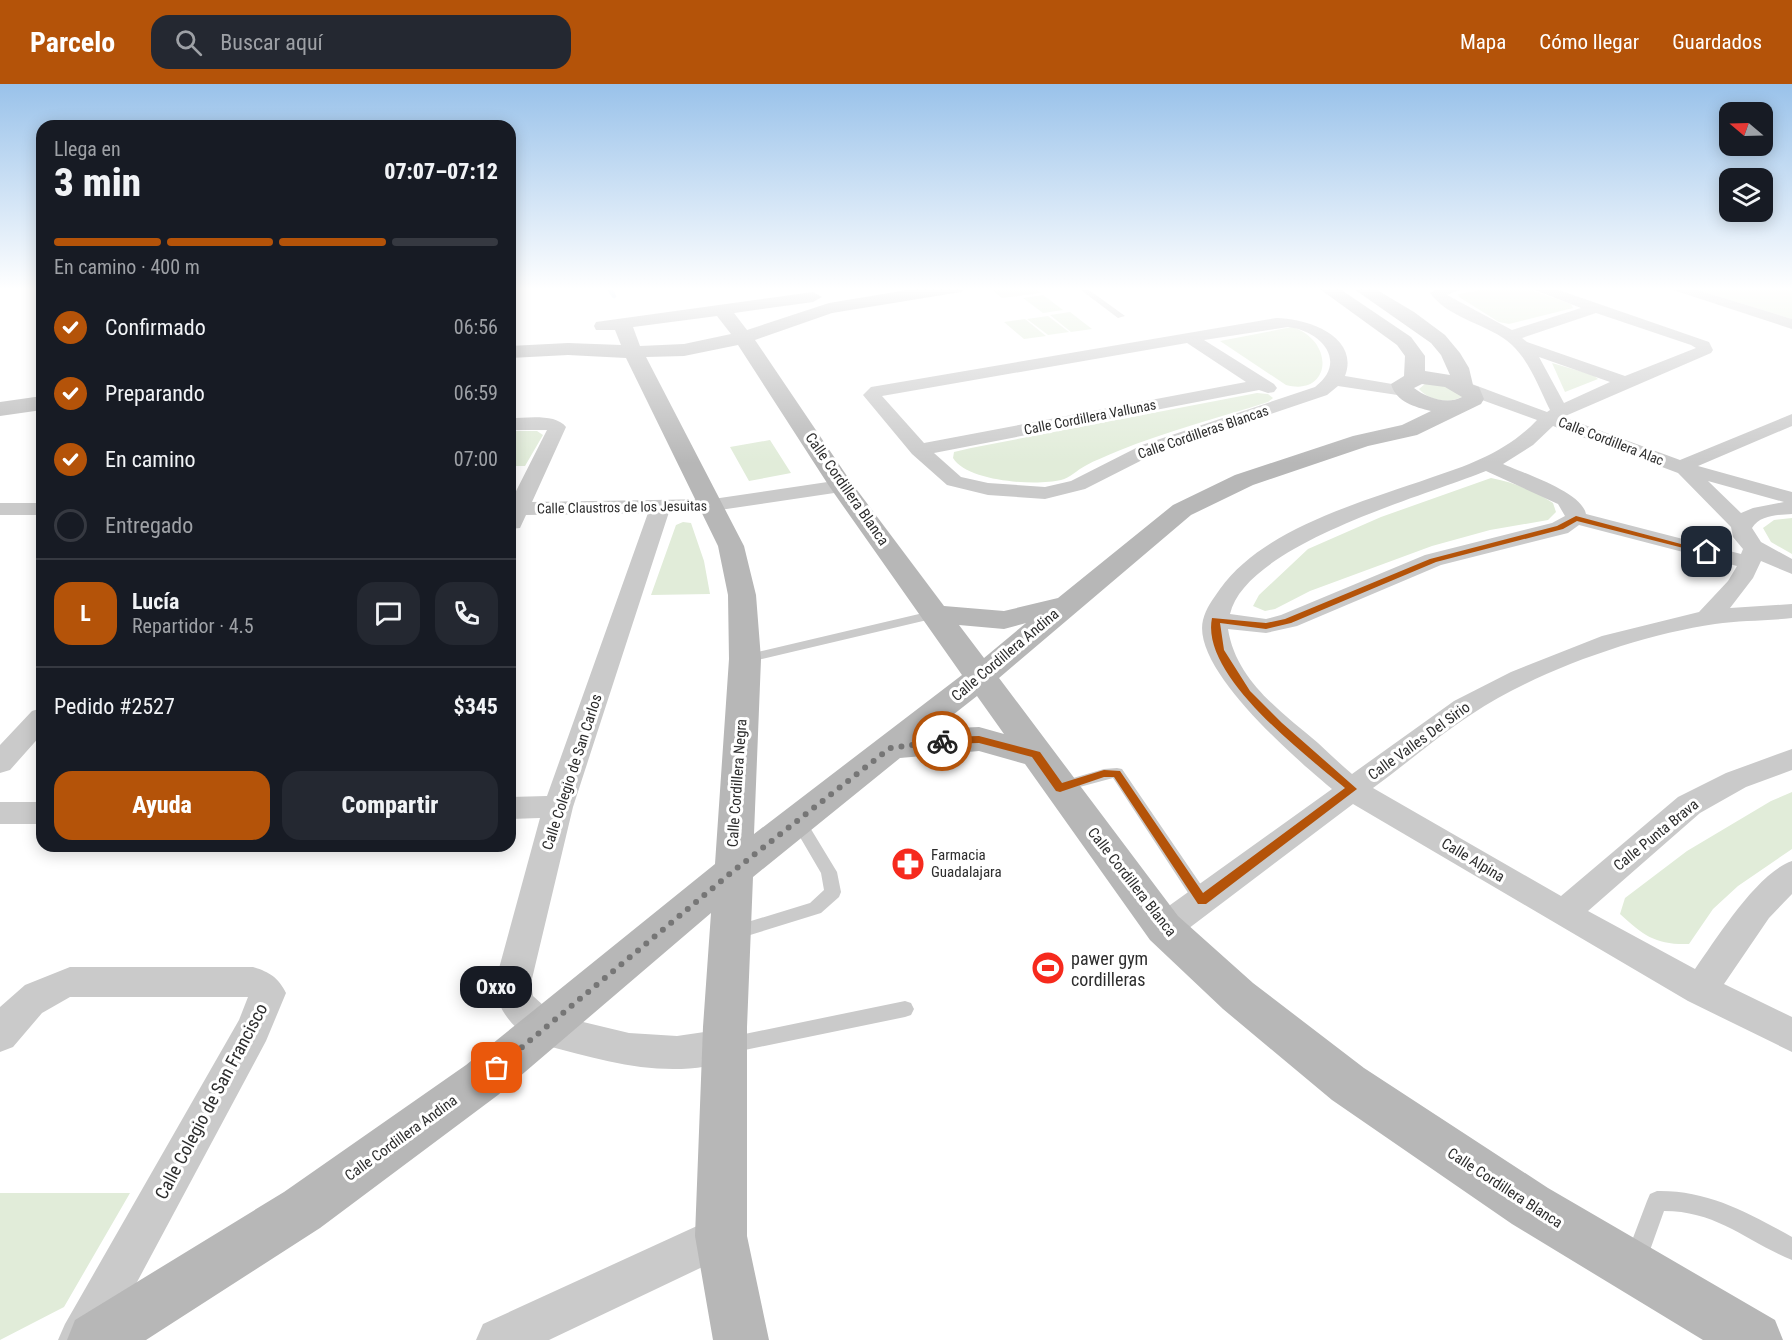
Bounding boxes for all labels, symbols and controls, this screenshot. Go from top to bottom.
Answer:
search box [151,15,571,69]
text: Parcelo [30,26,115,59]
icon: search [172,26,205,59]
text: Buscar aquí [220,30,323,55]
text: Mapa [1460,30,1506,54]
text: Cómo llegar [1539,30,1639,54]
text: Guardados [1672,30,1762,54]
north arrow [1719,102,1773,156]
map controls [1719,102,1773,222]
text: Llega en [54,137,121,161]
text: 07:07–07:12 [384,159,498,184]
text: 3 min [54,160,141,206]
button: layers [1719,168,1773,222]
text: En camino · 400 m [54,255,200,279]
icon: check [54,311,87,344]
text: Confirmado [105,315,206,340]
text: 06:56 [454,315,498,339]
icon: check [54,377,87,410]
text: Preparando [105,381,205,406]
text: 06:59 [454,381,498,405]
street label: Calle Cordillera Vallunas [1023,396,1157,438]
street label: Calle Cordilleras Blancas [1135,402,1271,462]
street label: Calle Cordillera Alac [1556,414,1666,468]
street label: Calle Cordillera Blanca [801,429,893,549]
icon: check [54,443,87,476]
text: En camino [105,447,196,472]
text: 07:00 [454,447,498,471]
street label: Calle Claustros de los Jesuitas [537,498,707,516]
text: Entregado [105,513,193,538]
pin [1681,526,1732,577]
icon: home [1690,535,1723,568]
button: chat [357,582,420,645]
button: phone [435,582,498,645]
text: Lucía [132,589,179,614]
text: L [80,601,91,626]
street label: Calle Cordillera Andina [948,605,1062,705]
text: Repartidor · 4.5 [132,614,254,638]
street label: Calle Colegio de San Carlos [538,692,606,852]
text: Pedido #2527 [54,694,175,719]
text: $345 [454,694,498,719]
street label: Calle Valles Del Sirio [1364,698,1474,784]
courier [912,711,972,771]
street label: Calle Cordillera Negra [724,718,750,848]
icon: bike [926,725,959,758]
button: Ayuda [54,771,270,840]
button: Compartir [282,771,498,840]
street label: Calle Punta Brava [1610,795,1702,875]
street label: Calle Cordillera Blanca [1084,824,1180,940]
street label: Calle Alpina [1438,834,1508,886]
pharmacy icon: Farmacia Guadalajara [890,846,926,882]
place label: Farmacia Guadalajara [931,846,1002,881]
place label: pawer gym cordilleras [1071,948,1148,990]
sports icon: pawer gym cordilleras [1030,950,1066,986]
callout: Oxxo [461,966,533,1008]
text: Oxxo [476,975,516,999]
street label: Calle Colegio de San Francisco [150,999,272,1203]
pin [471,1042,522,1093]
icon: bag [480,1051,513,1084]
street label: Calle Cordillera Andina [341,1091,461,1185]
street label: Calle Cordillera Blanca [1444,1144,1566,1232]

